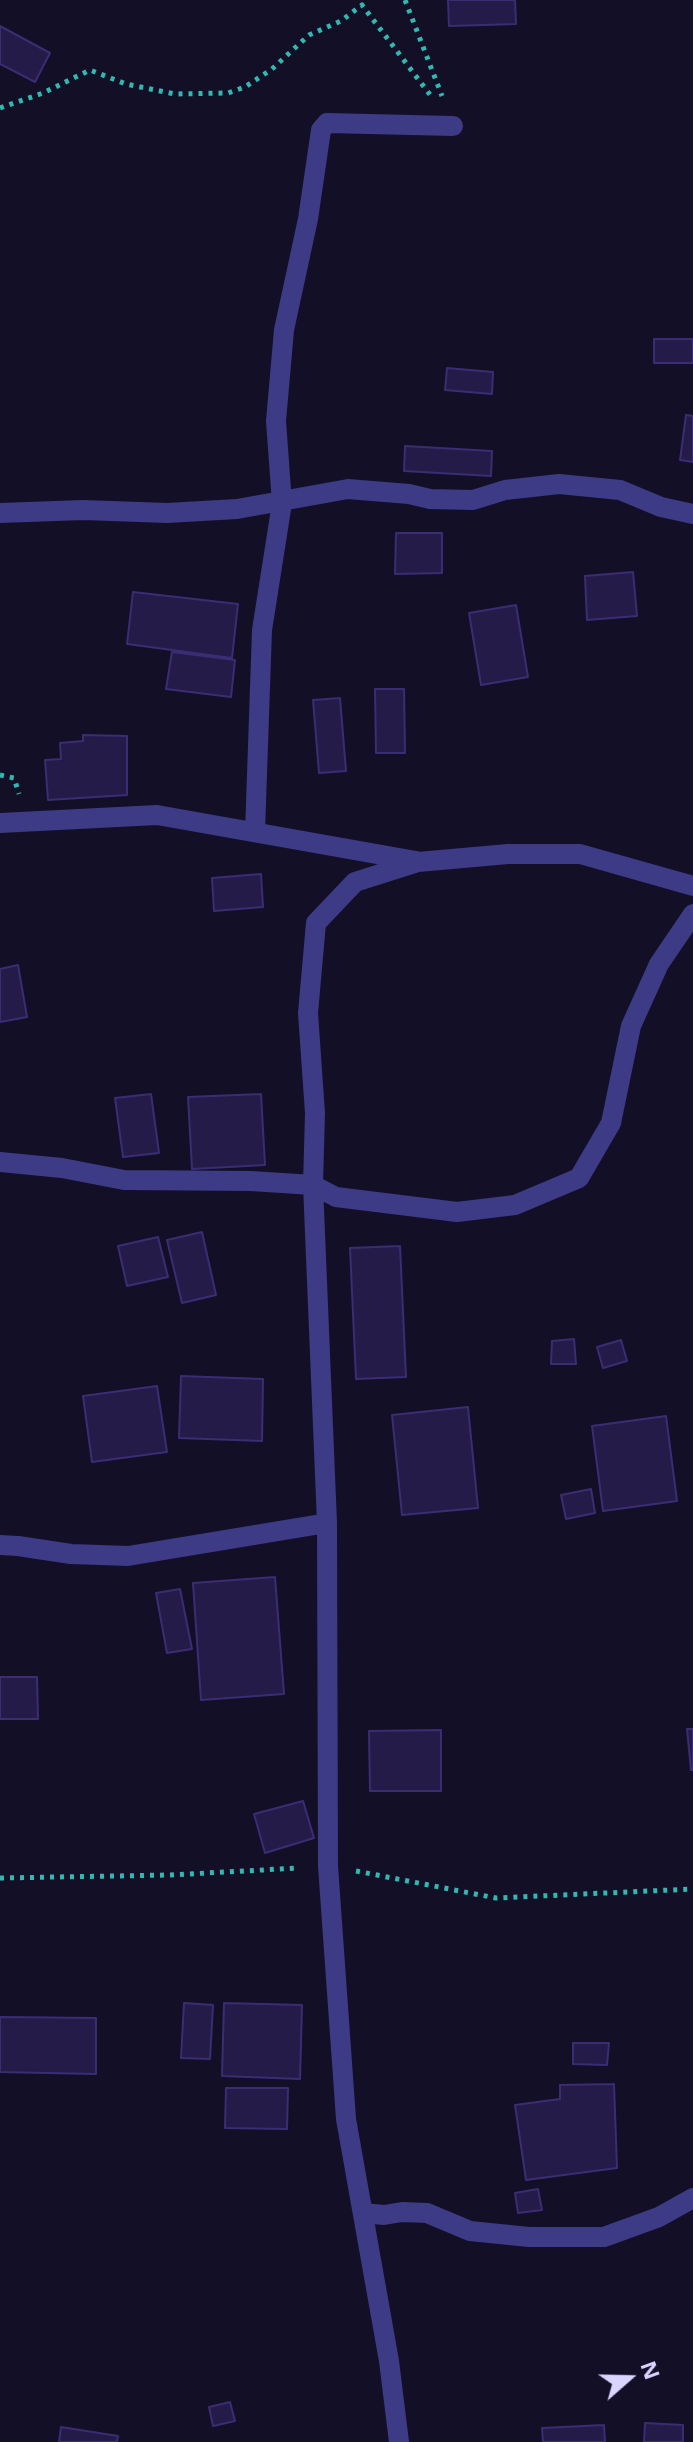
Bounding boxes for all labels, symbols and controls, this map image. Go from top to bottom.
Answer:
north arrow [589,2338,669,2418]
text: N [634,2356,669,2383]

